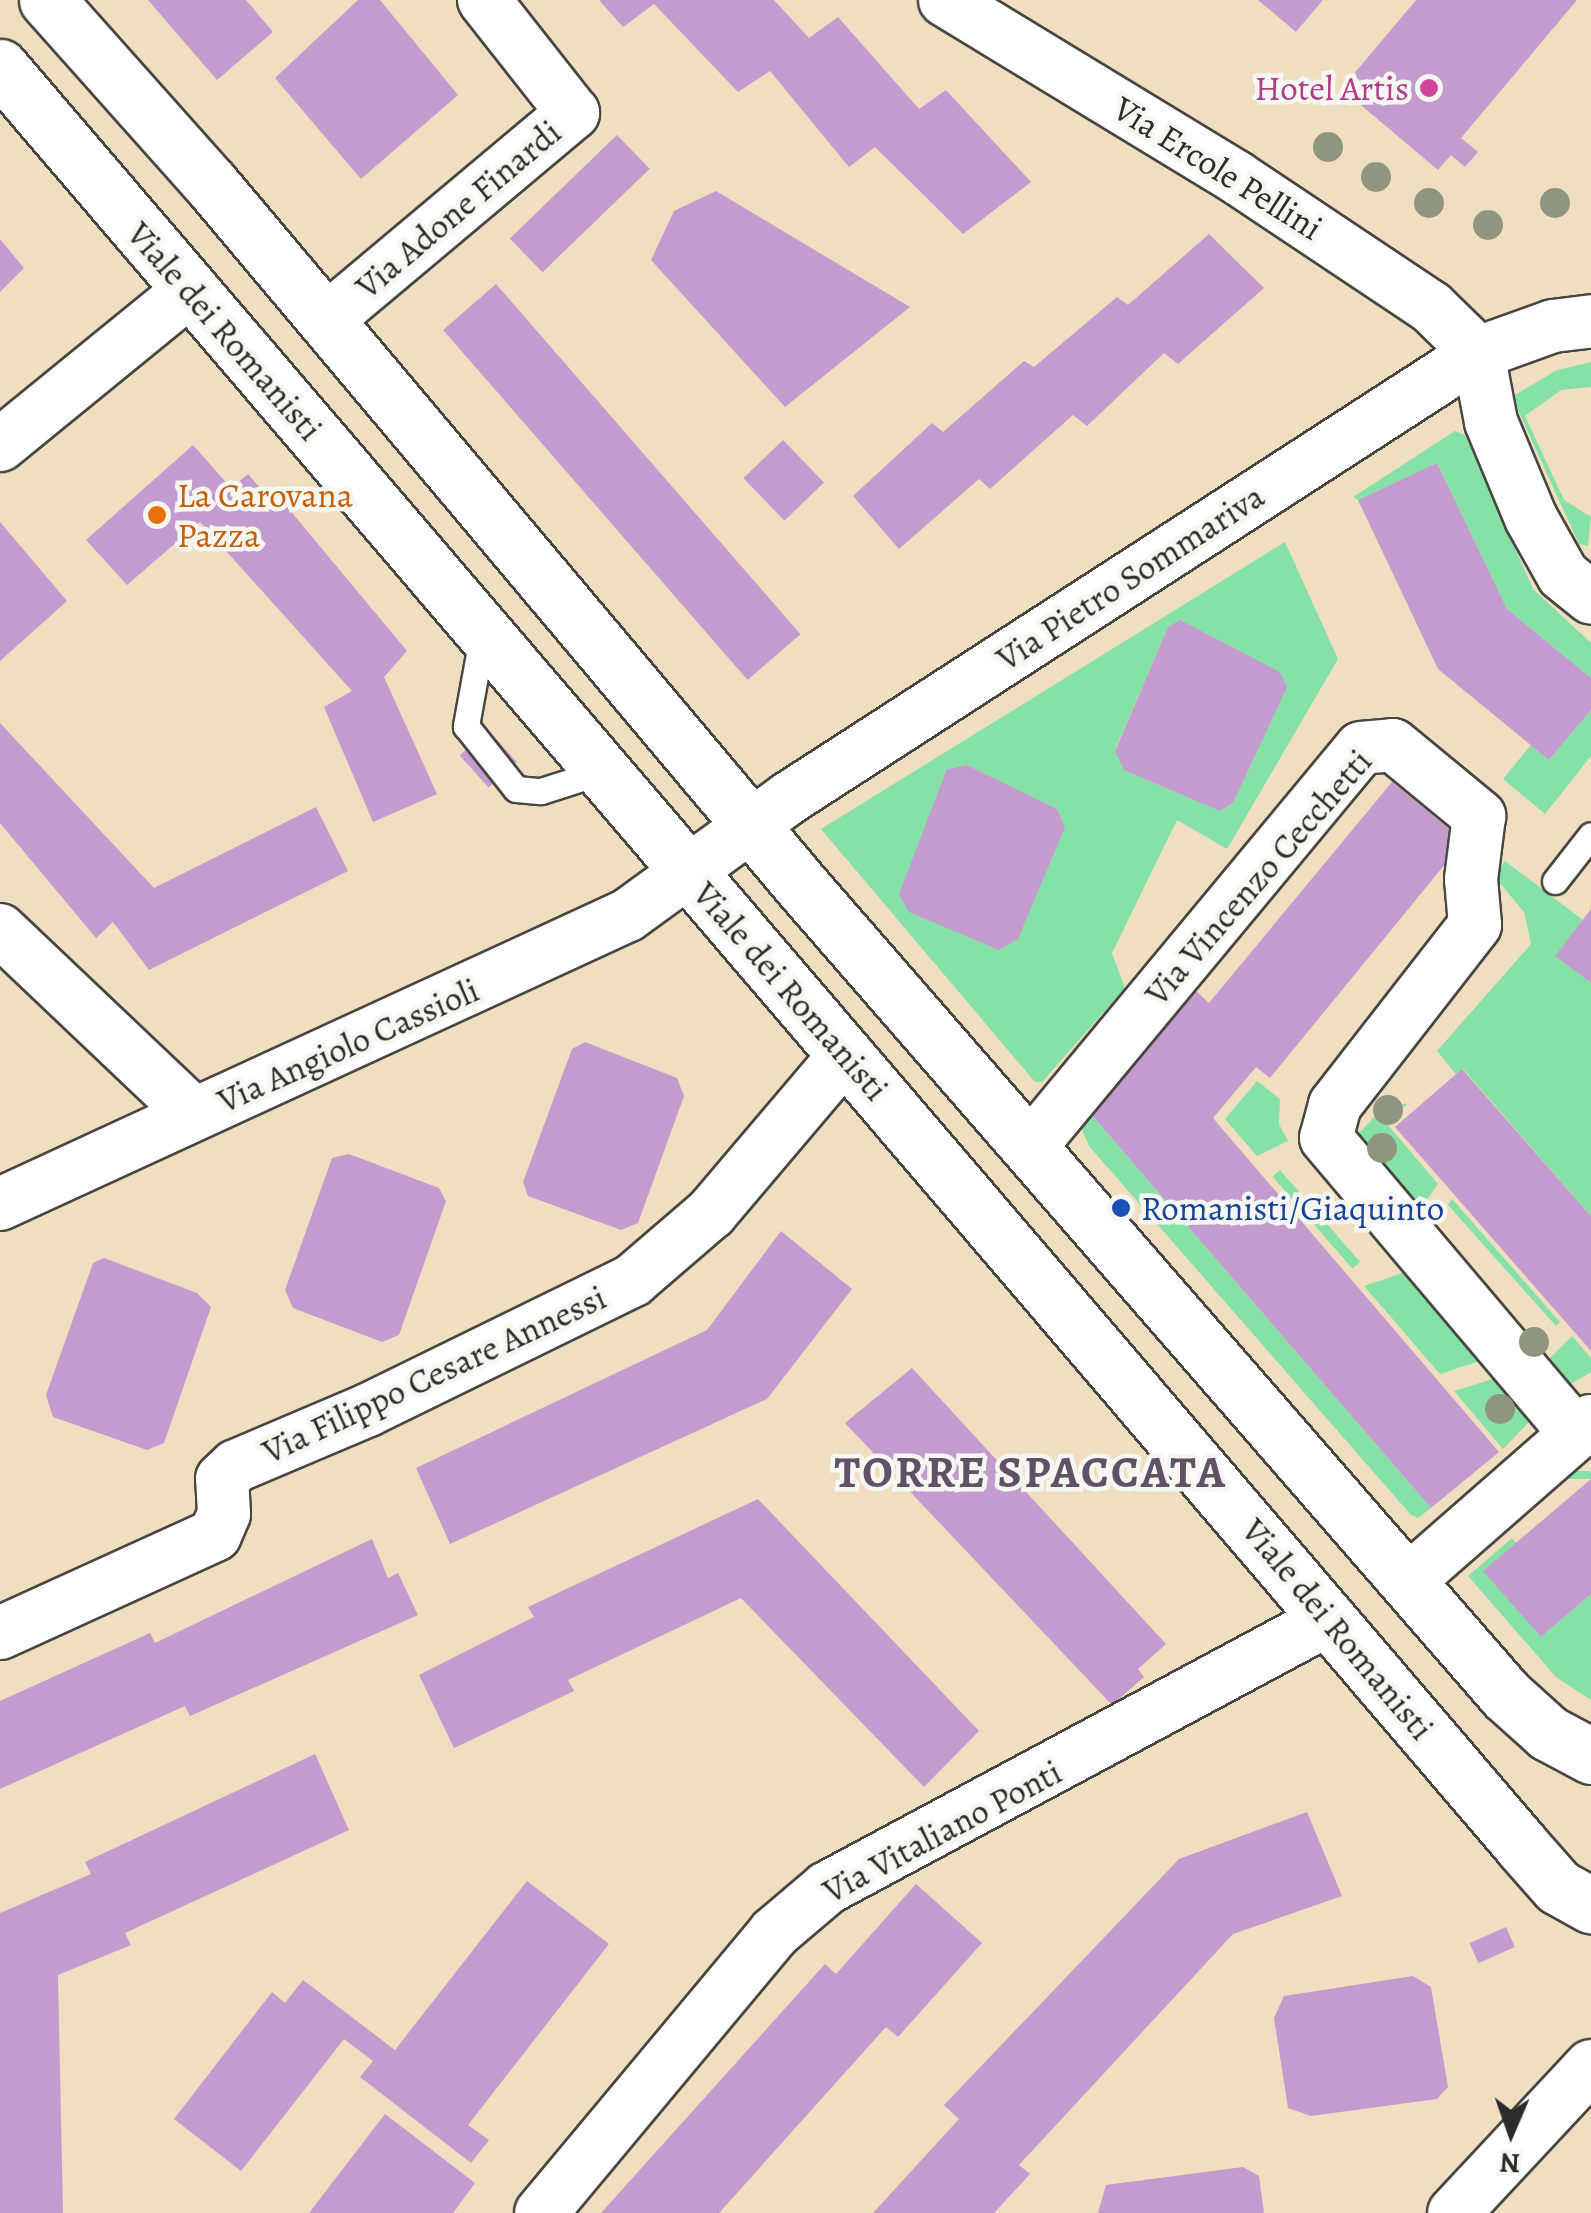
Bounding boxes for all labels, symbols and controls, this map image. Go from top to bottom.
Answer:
place label: Hotel Artis [1255,67,1409,109]
marker: Hotel Artis [1418,77,1440,99]
street label: Via Ercole Pellini [1106,87,1330,249]
street label: Via Adone Finardi [347,111,569,307]
street label: Viale dei Romanisti [119,213,331,449]
place label: La Carovana Pazza [177,474,353,556]
street label: Via Pietro Sommariva [988,475,1272,679]
marker: La Carovana Pazza [146,504,168,526]
street label: Via Vincenzo Cecchetti [1136,741,1380,1013]
street label: Viale dei Romanisti [685,873,897,1109]
street label: Via Angiolo Cassioli [211,969,485,1121]
place label: Romanisti/Giaquinto [1141,1187,1444,1229]
marker: Romanisti/Giaquinto [1110,1197,1132,1219]
street label: Via Filippo Cesare Annessi [255,1276,613,1472]
district label: TORRE SPACCATA [835,1446,1227,1500]
street label: Viale dei Romanisti [1233,1510,1443,1748]
street label: Via Vitaliano Ponti [815,1750,1069,1912]
north arrow [1461,2083,1561,2183]
text: N [1499,2144,1521,2182]

